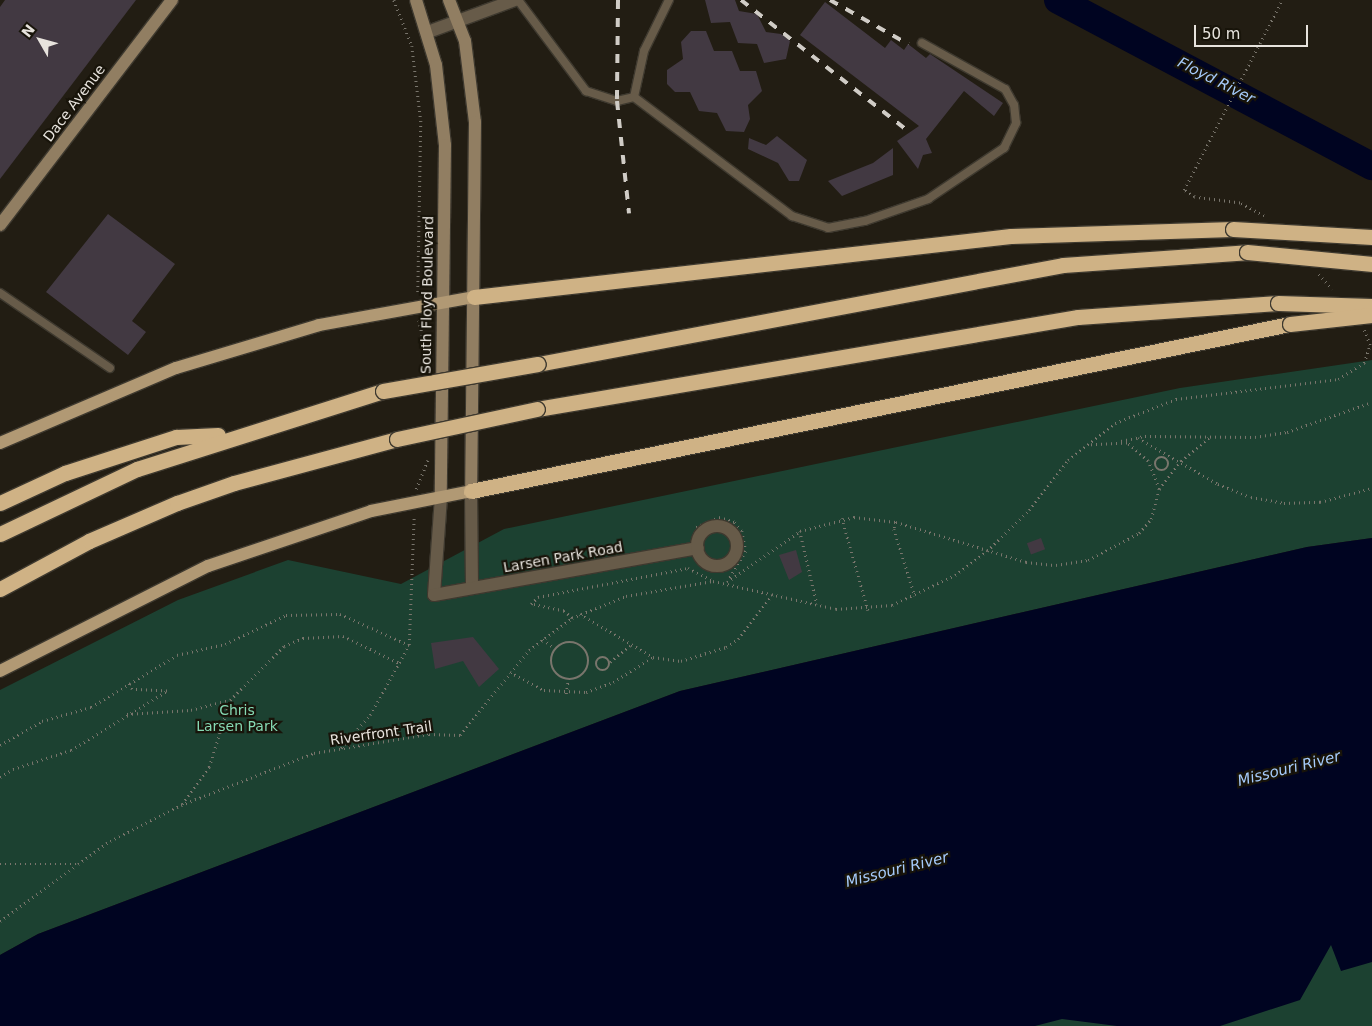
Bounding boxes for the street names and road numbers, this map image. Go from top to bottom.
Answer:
street label: Dace Avenue [40,61,108,145]
street label: South Floyd Boulevard [417,216,437,374]
street label: Larsen Park Road [502,538,624,576]
street label: Riverfront Trail [329,718,433,748]

